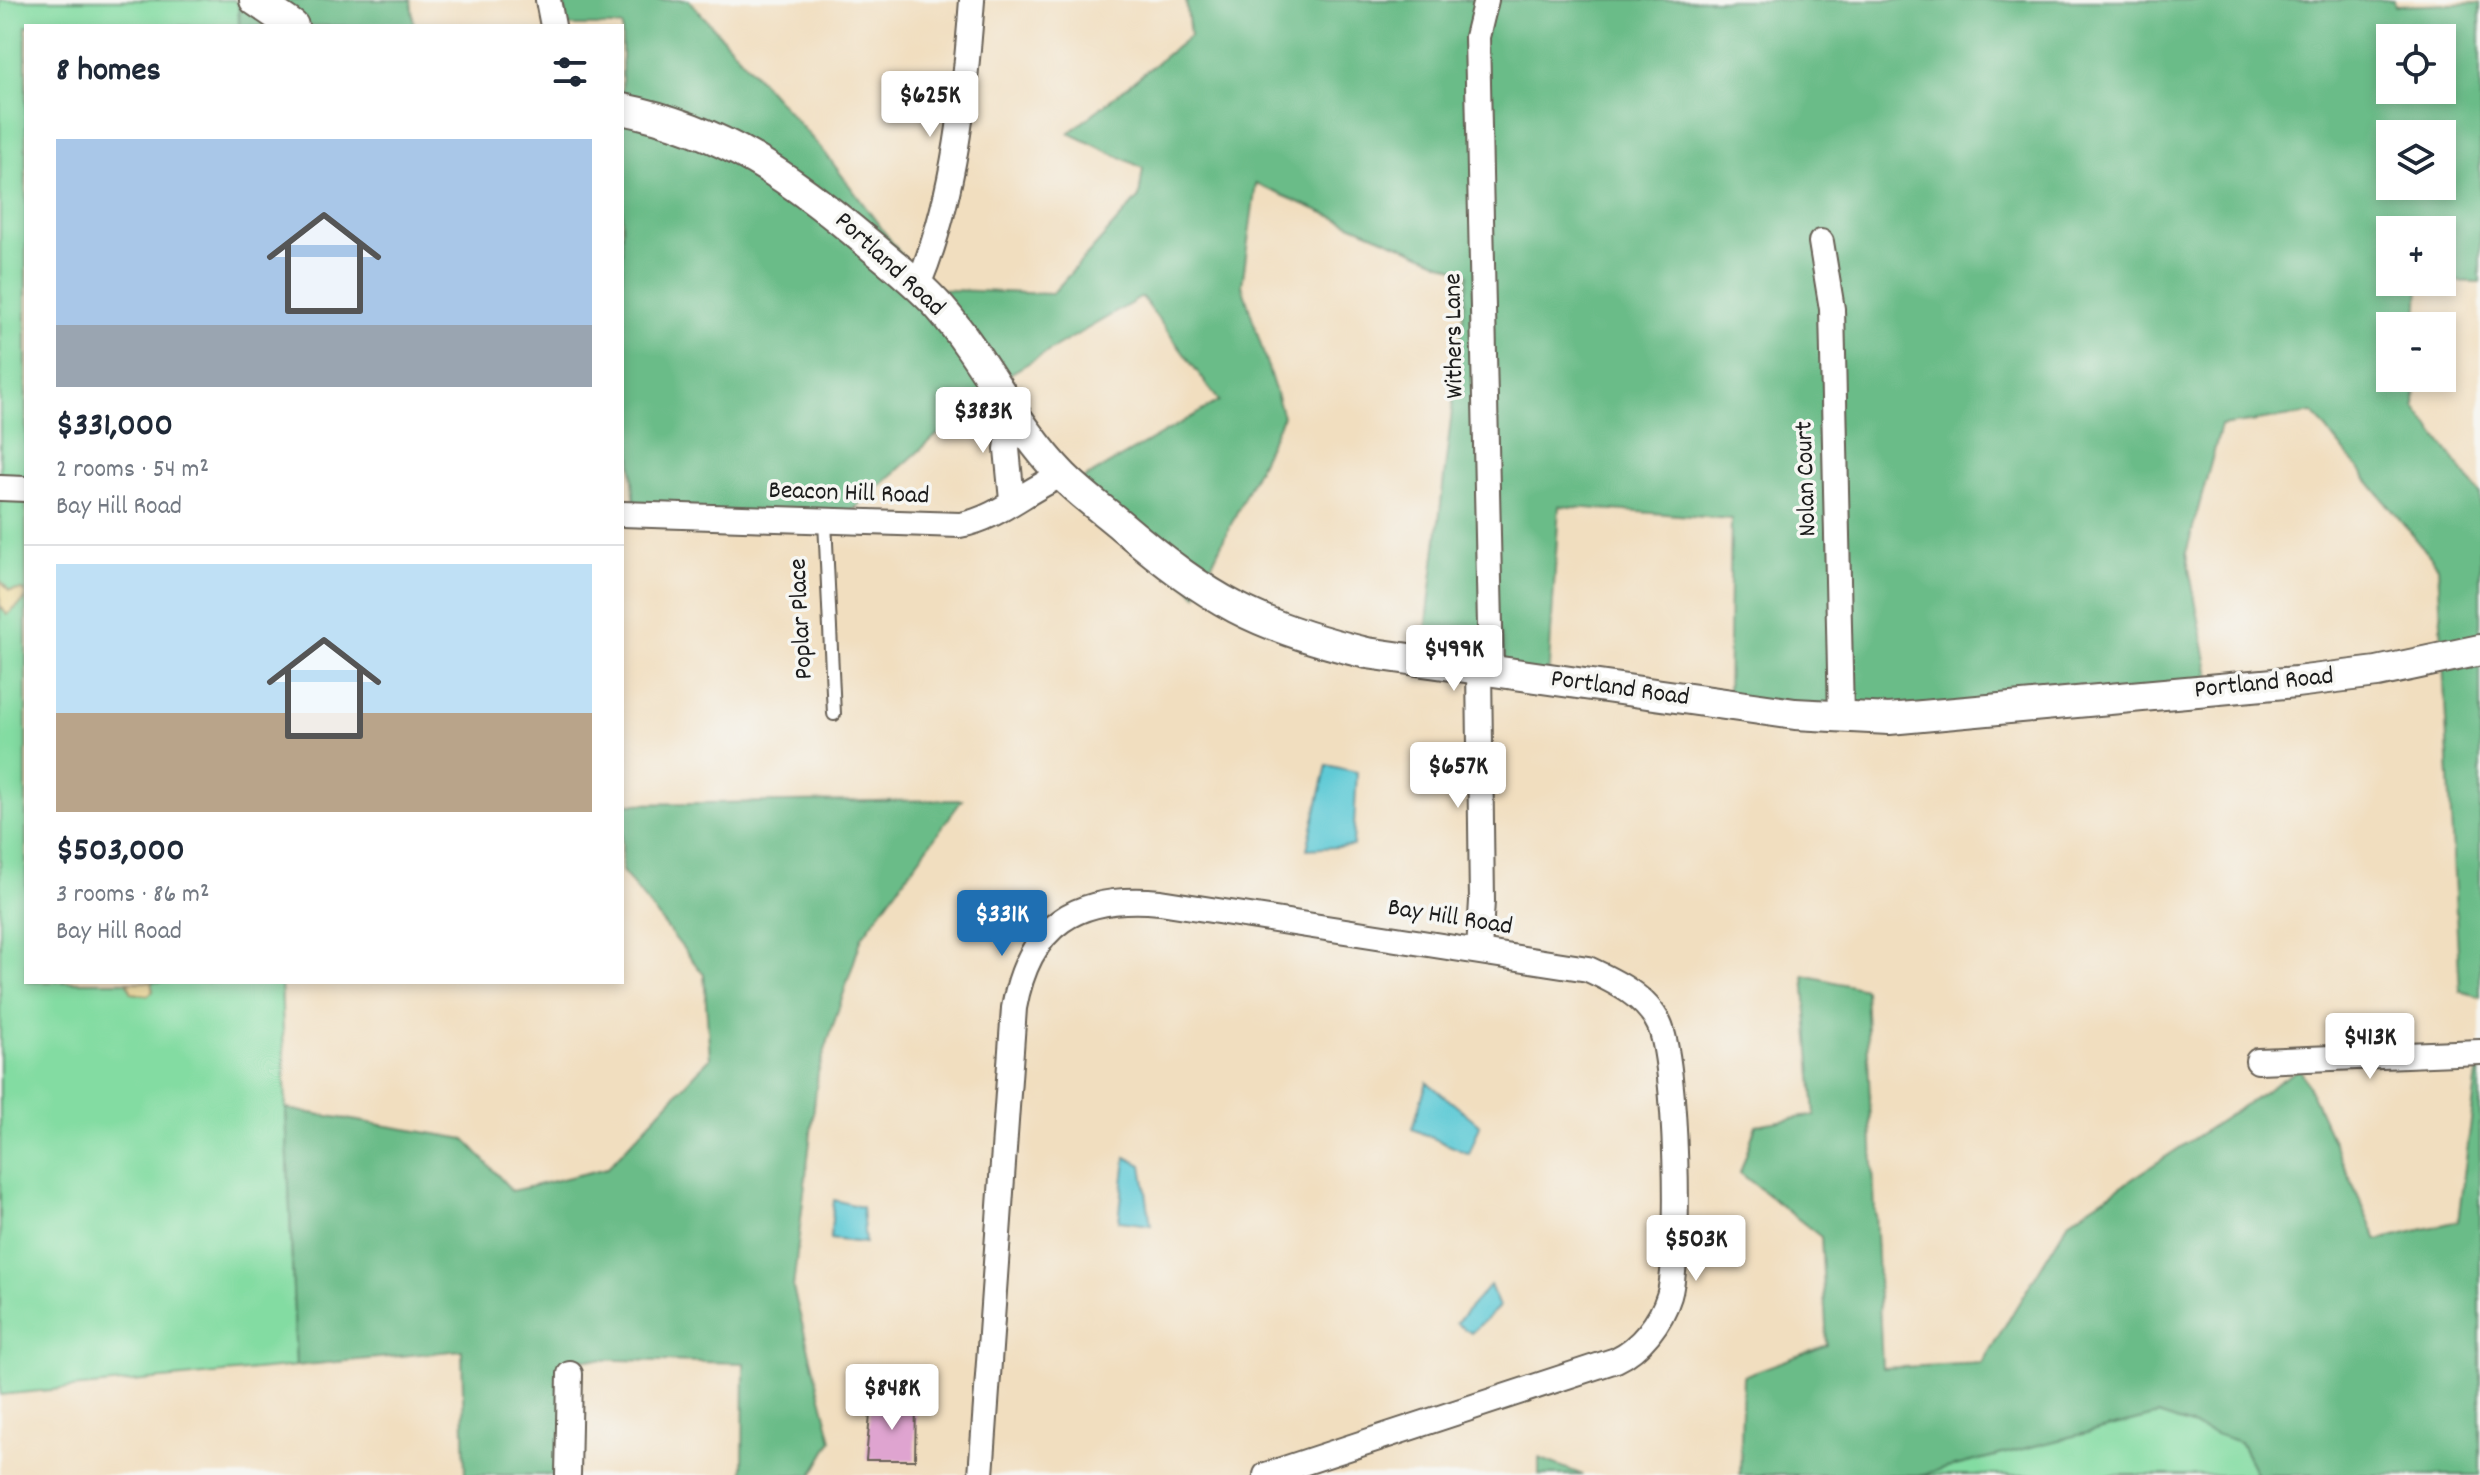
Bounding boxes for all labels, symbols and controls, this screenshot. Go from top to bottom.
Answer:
map controls [2376,24,2456,392]
button: locate [2376,24,2456,104]
text: 8 homes [56,48,161,97]
icon: filters [548,50,592,94]
pin: $625K [874,71,986,139]
text: $625K [899,78,961,115]
button: layers [2376,120,2456,200]
icon: home [252,191,396,335]
street label: Portland Road [825,204,953,326]
button: + [2376,216,2456,296]
street label: Withers Lane [1435,273,1475,399]
button: − [2376,312,2456,392]
pin: $383K [927,387,1039,455]
text: $383K [954,394,1012,431]
text: $331,000 [56,403,173,452]
street label: Nolan Court [1786,420,1828,537]
text: 2 rooms · 54 m² [56,452,209,489]
street label: Beacon Hill Road [768,473,930,515]
text: Bay Hill Road [56,489,182,526]
street label: Poplar Place [780,557,824,681]
icon: home [252,616,396,760]
pin: $499K [1398,625,1510,693]
text: $499K [1424,632,1484,669]
street label: Portland Road [2193,658,2335,710]
street label: Portland Road [1548,661,1692,717]
pin: $657K [1402,742,1514,810]
text: $657K [1428,749,1488,786]
text: $503,000 [56,828,185,877]
text: 3 rooms · 86 m² [56,877,209,914]
pin: $331K [946,890,1058,958]
street label: Bay Hill Road [1385,890,1515,946]
text: $331K [975,897,1029,934]
text: Bay Hill Road [56,914,182,951]
pin: $413K [2314,1013,2426,1081]
text: $413K [2343,1020,2397,1057]
pin: $503K [1640,1215,1752,1283]
text: $503K [1665,1222,1727,1259]
pin: $848K [836,1364,948,1432]
text: $848K [864,1371,920,1408]

